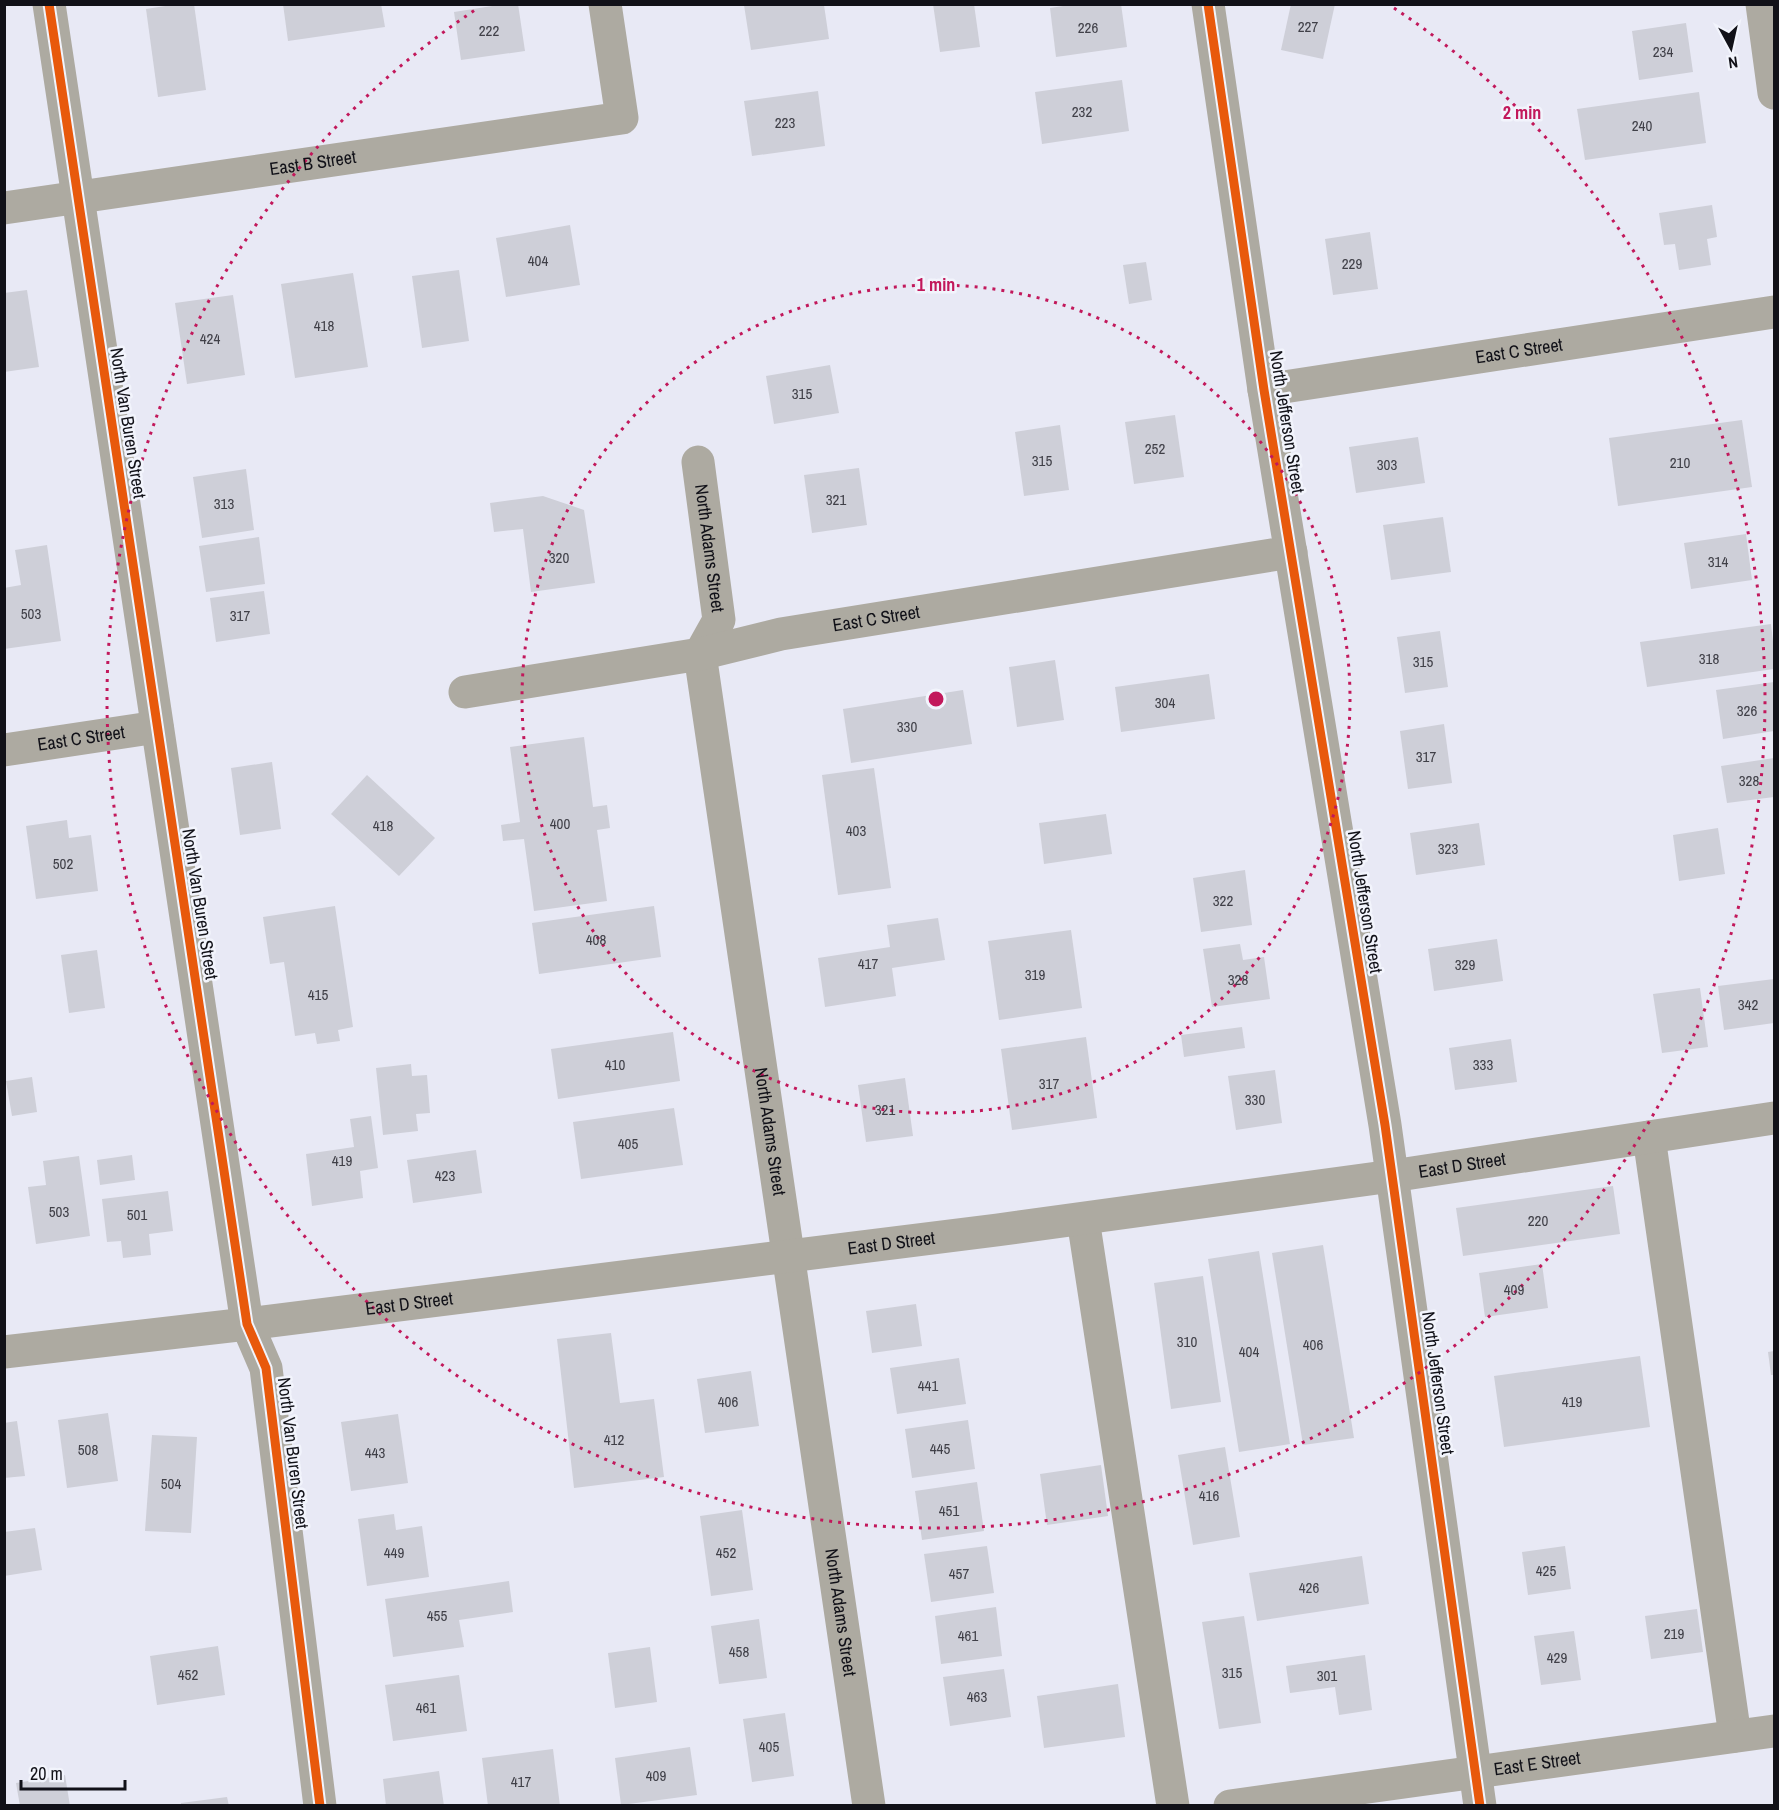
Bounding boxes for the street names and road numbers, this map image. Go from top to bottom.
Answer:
street label: East B Street [268,144,358,181]
street label: East C Street [1474,332,1564,370]
street label: North Van Buren Street [104,346,153,500]
street label: North Jefferson Street [1264,349,1311,495]
street label: North Adams Street [689,483,731,614]
street label: East C Street [831,599,922,638]
street label: East C Street [36,719,126,757]
street label: North Van Buren Street [176,827,225,981]
street label: North Jefferson Street [1342,829,1389,975]
street label: North Adams Street [749,1066,792,1197]
street label: East D Street [1417,1146,1507,1184]
street label: East D Street [846,1225,936,1261]
street label: East D Street [364,1285,454,1321]
street label: North Jefferson Street [1416,1310,1461,1456]
street label: North Van Buren Street [272,1376,315,1530]
street label: North Adams Street [819,1547,863,1678]
street label: East E Street [1492,1745,1582,1781]

